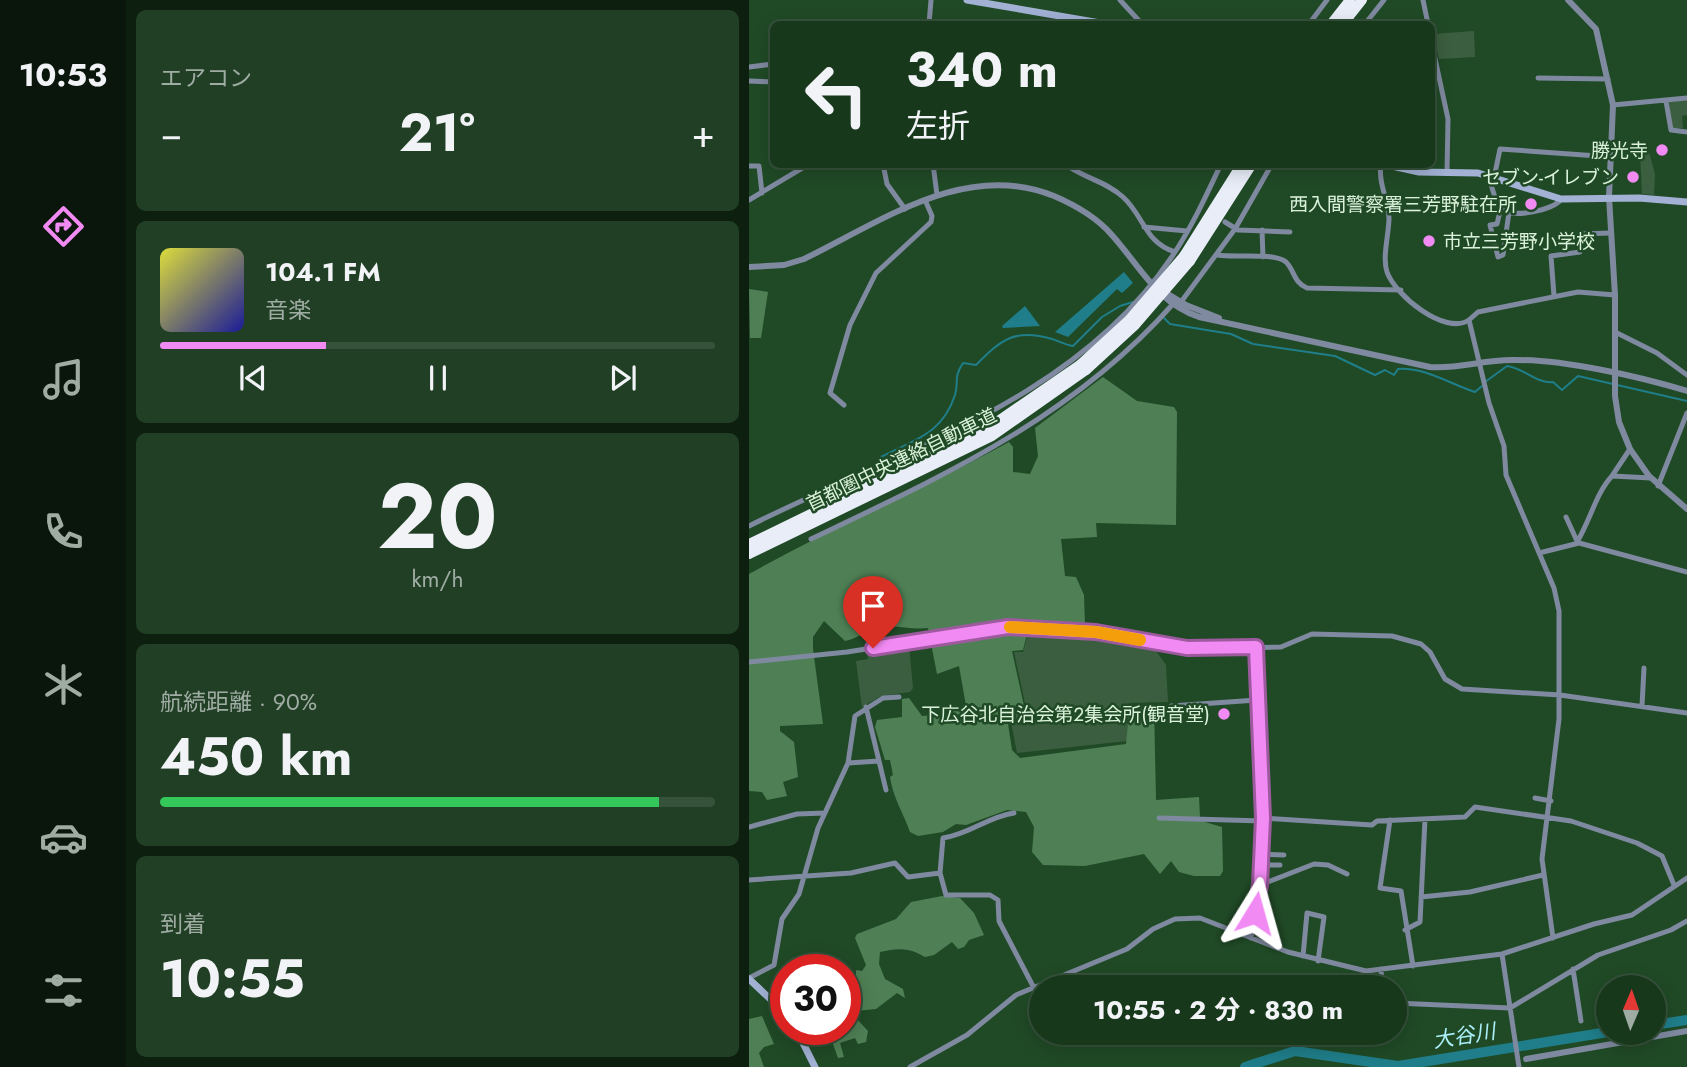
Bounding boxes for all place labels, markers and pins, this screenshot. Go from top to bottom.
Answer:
place label: 勝光寺 [1591,137,1648,164]
marker: 勝光寺 [1654,142,1670,158]
place label: セブン-イレブン [1482,164,1619,191]
marker: セブン-イレブン [1625,169,1641,185]
place label: 西入間警察署三芳野駐在所 [1289,191,1517,218]
marker: 西入間警察署三芳野駐在所 [1523,196,1539,212]
place label: 市立三芳野小学校 [1443,228,1595,255]
marker: 市立三芳野小学校 [1421,233,1437,249]
pin [843,576,903,648]
place label: 下広谷北自治会第２集会所(観音堂) [921,701,1210,728]
marker: 下広谷北自治会第２集会所(観音堂) [1216,706,1232,722]

